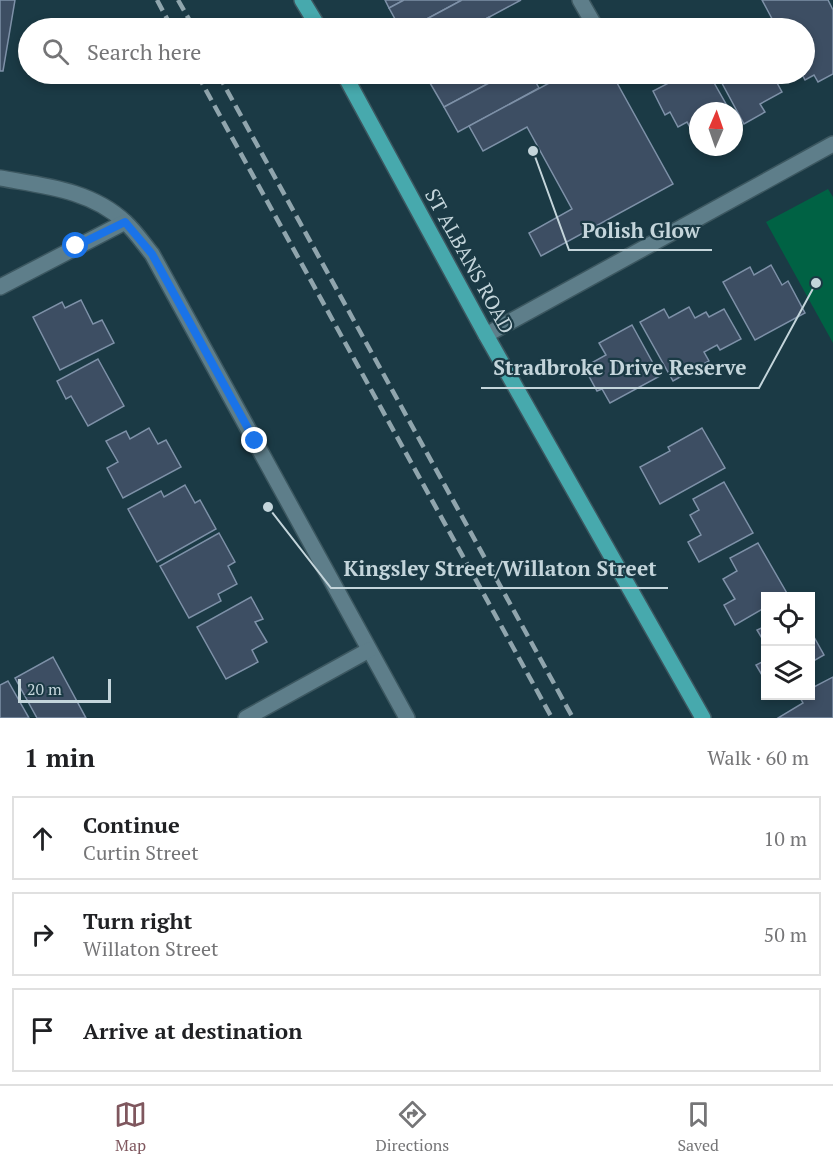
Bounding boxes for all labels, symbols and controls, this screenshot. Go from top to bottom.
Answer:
search box [18,18,815,84]
icon: search [39,35,72,68]
text: Search here [87,37,201,66]
north arrow [689,102,743,156]
street label: ST ALBANS ROAD [419,184,521,338]
callout: Polish Glow [569,211,712,250]
text: Polish Glow [582,216,701,244]
route start [62,232,88,258]
callout: Stradbroke Drive Reserve [481,349,759,388]
text: Stradbroke Drive Reserve [493,353,747,381]
route end [241,427,267,453]
callout: Kingsley Street/Willaton Street [331,549,668,588]
text: Kingsley Street/Willaton Street [343,554,657,582]
map controls [761,592,815,700]
button: locate [761,592,815,646]
button: layers [761,646,815,700]
scale bar [18,676,111,704]
text: 20 m [27,678,62,700]
text: 1 min [24,740,95,774]
text: Walk · 60 m [707,744,809,771]
text: Continue [83,810,180,839]
icon: ahead [26,822,59,855]
text: 10 m [764,825,807,852]
text: Curtin Street [83,839,199,866]
text: Turn right [83,906,192,935]
icon: right [26,918,59,951]
text: 50 m [764,921,807,948]
text: Willaton Street [83,935,218,962]
icon: arrive [26,1014,59,1047]
text: Arrive at destination [83,1016,302,1045]
tab: Map [114,1098,147,1156]
tab: Directions [375,1098,449,1156]
tab: Saved [677,1098,719,1156]

